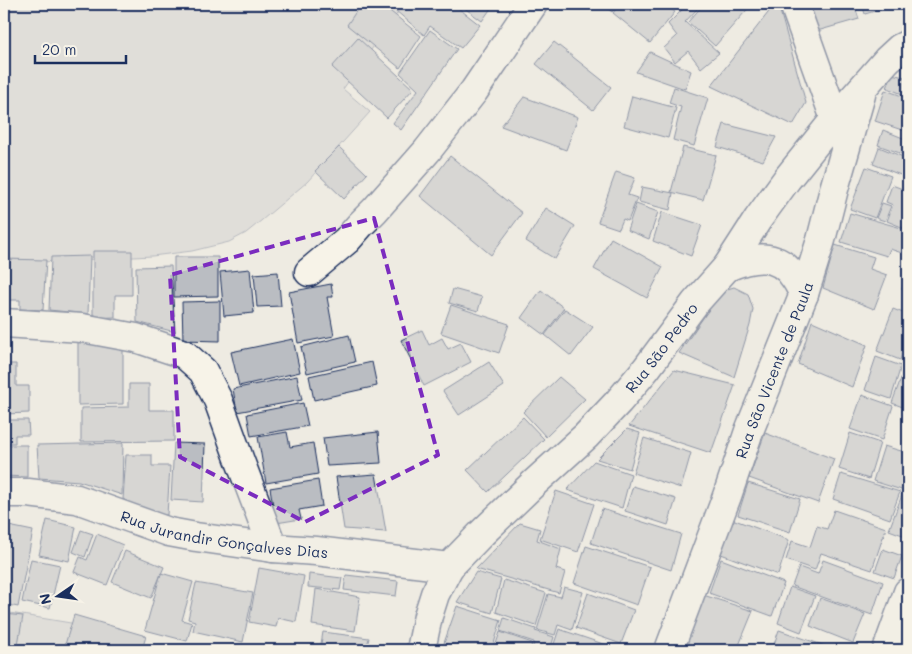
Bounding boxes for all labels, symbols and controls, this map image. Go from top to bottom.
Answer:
scale bar [35,32,126,64]
text: 20 m [42,39,76,59]
street label: Rua São Vicente de Paula [730,279,817,461]
street label: Rua São Pedro [620,299,702,397]
street label: Rua Jurandir Gonçalves Dias [118,505,329,562]
north arrow [32,572,82,622]
text: N [34,592,55,606]

